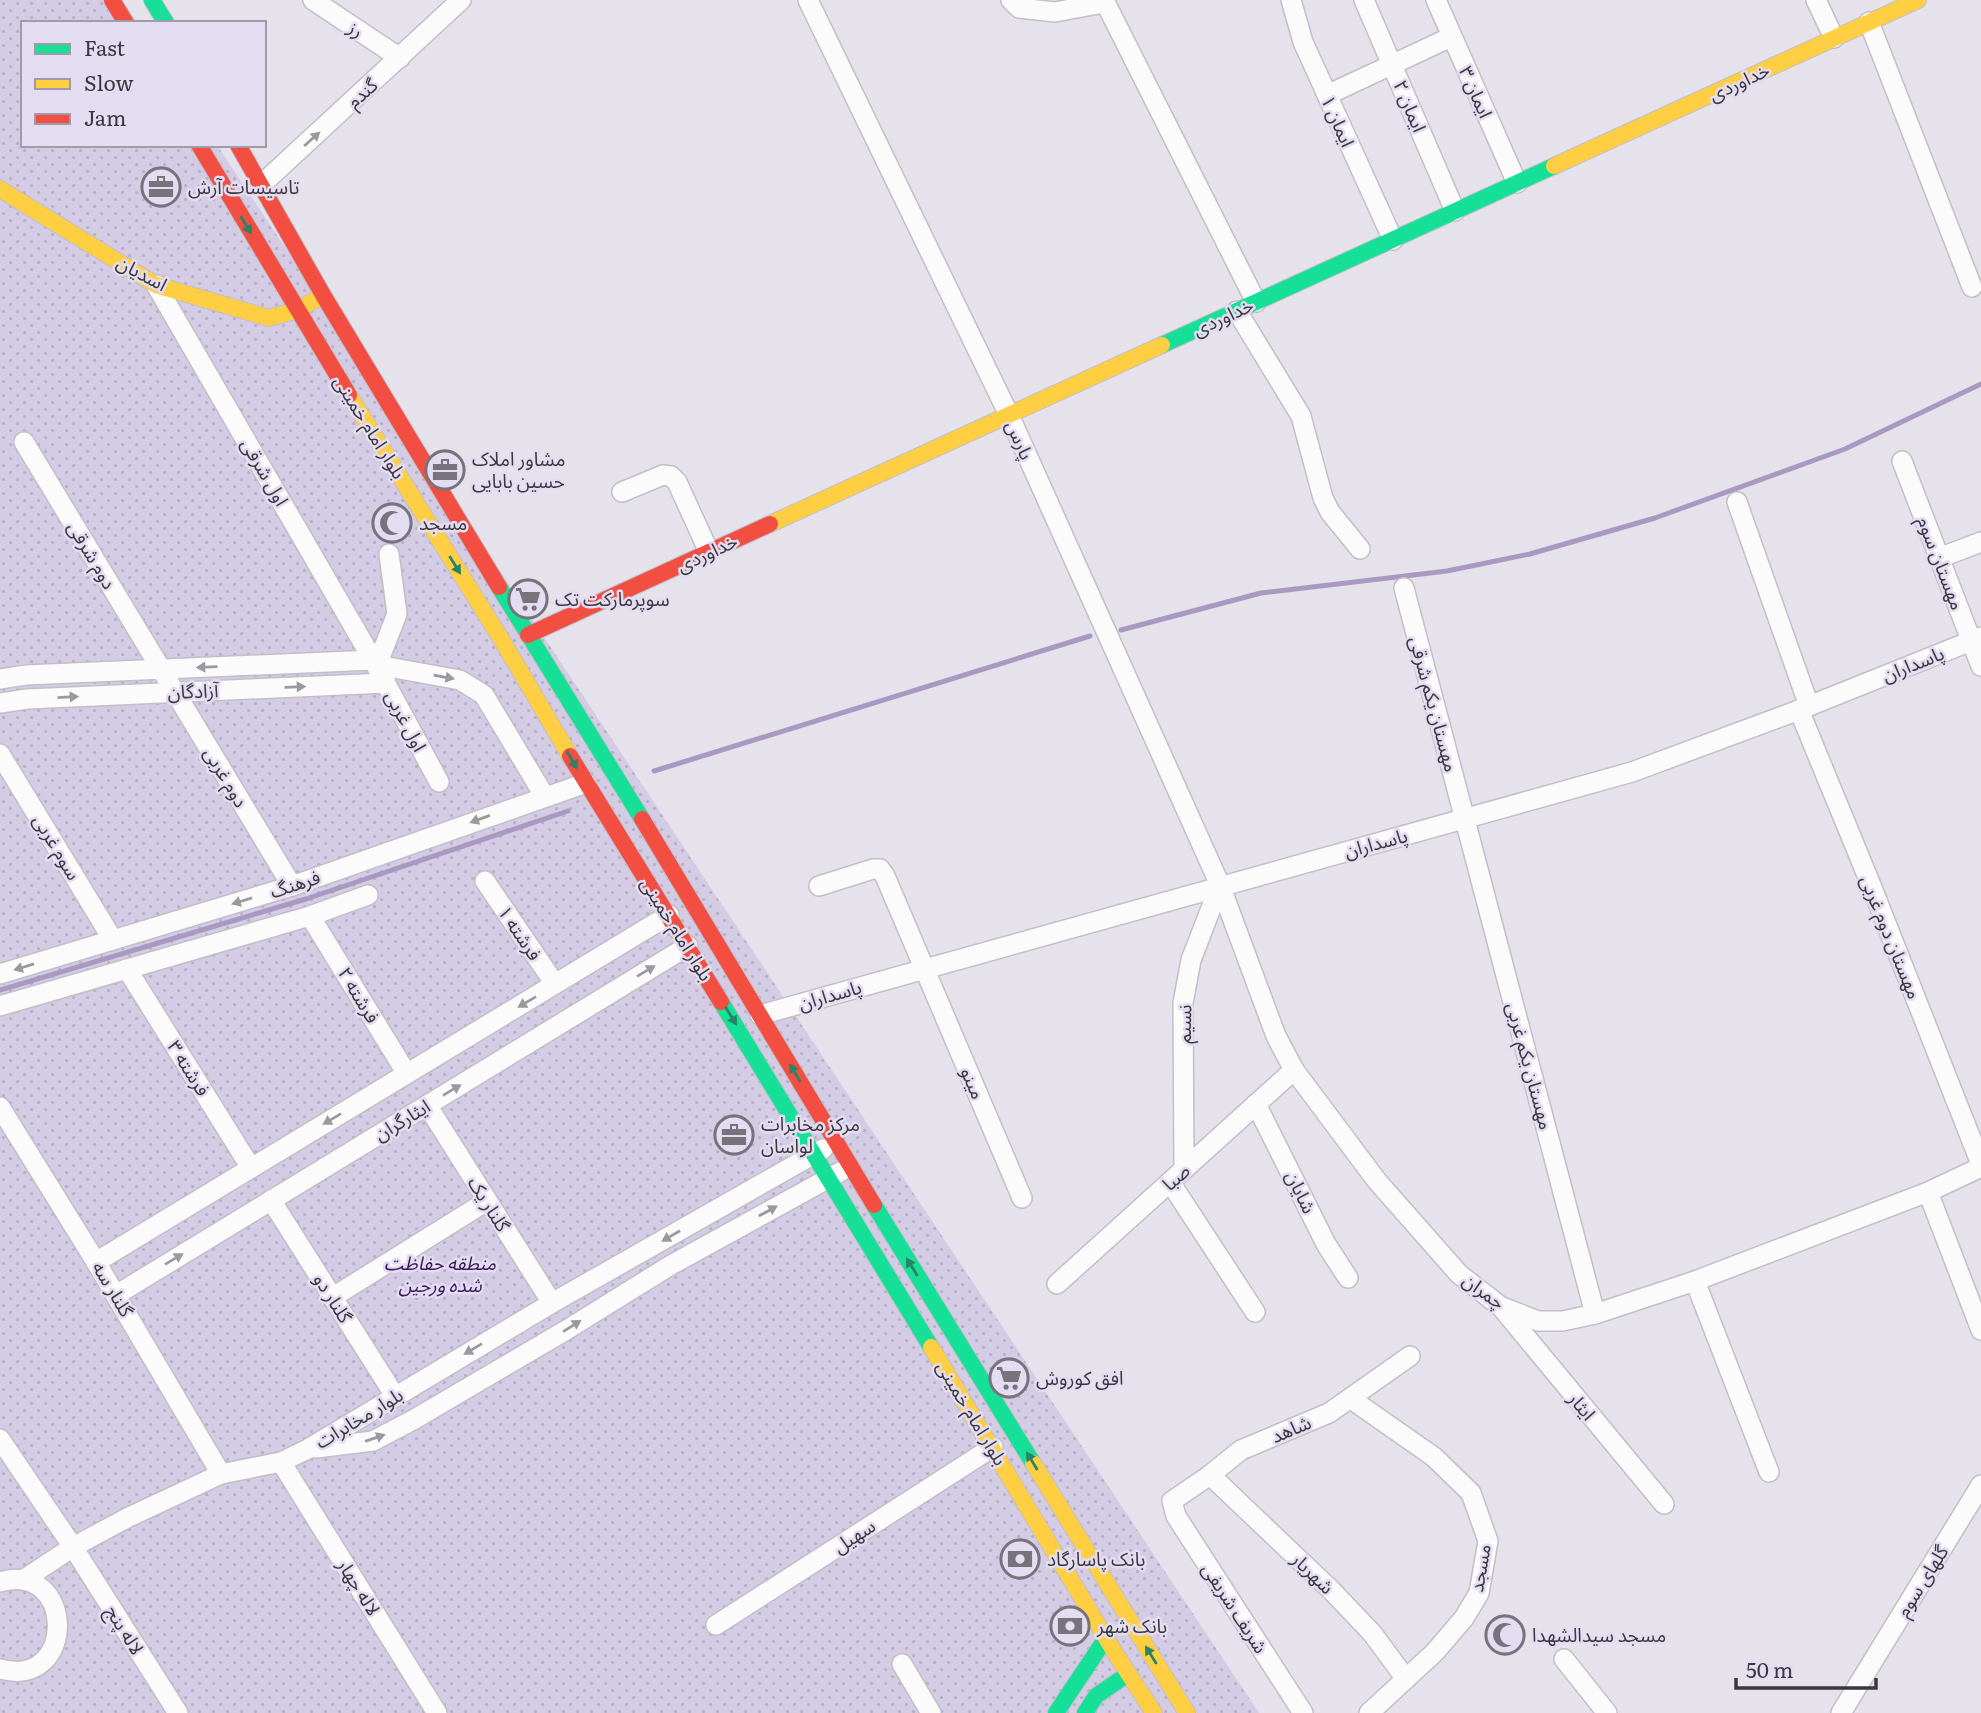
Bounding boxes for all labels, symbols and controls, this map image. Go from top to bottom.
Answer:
street label: رز [342,12,370,44]
legend [21,21,266,147]
text: Fast [84,31,125,62]
street label: خداوردی [1704,55,1774,107]
street label: ایمان ۳ [1453,61,1501,122]
text: Slow [84,66,134,97]
street label: گندم [339,70,385,115]
street label: ایمان ۲ [1387,75,1434,136]
street label: ایمان ۱ [1315,90,1363,151]
text: Jam [84,101,126,132]
one-way arrow [303,131,320,147]
office icon: تاسیسات آرش [140,166,182,208]
place label: تاسیسات آرش [188,172,299,200]
one-way arrow [240,215,253,234]
street label: اسدیان [112,247,173,297]
street label: خداوردی [1188,290,1258,342]
street label: بلوار امام خمینی [326,369,414,485]
street label: پارس [1000,415,1042,464]
street label: اول شرقی [235,432,297,511]
place label: مشاور املاک حسین بابایی [472,444,565,494]
office icon: مشاور املاک حسین بابایی [424,449,466,491]
mosque icon: مسجد [371,502,413,544]
place label: مسجد [419,508,467,536]
street label: مهستان سوم [1909,512,1973,614]
street label: دوم شرقی [60,515,124,595]
street label: خداوردی [672,526,742,578]
one-way arrow [449,555,462,574]
supermarket icon: سوپرمارکت تک [507,578,549,620]
place label: سوپرمارکت تک [555,584,670,612]
street label: مهستان یکم شرقی [1401,633,1467,775]
street label: پاسداران [1877,638,1948,688]
one-way arrow [196,661,218,672]
one-way arrow [433,672,455,683]
street label: آزادگان [167,675,220,705]
one-way arrow [284,681,306,693]
street label: اول غربی [379,685,435,756]
one-way arrow [57,691,79,702]
street label: دوم غربی [196,741,256,813]
one-way arrow [566,750,579,769]
street label: سوم غربی [25,808,89,886]
one-way arrow [470,814,491,825]
street label: پاسداران [1341,820,1411,864]
street label: فرهنگ [266,862,323,904]
street label: مهستان دوم غربی [1852,870,1930,1004]
street label: بلوار امام خمینی [633,871,721,987]
one-way arrow [231,897,252,907]
street label: فرشته ۱ [492,899,550,966]
street label: فرشته ۲ [332,961,388,1028]
one-way arrow [13,962,34,973]
one-way arrow [637,965,656,977]
street label: پاسداران [795,972,865,1017]
one-way arrow [517,995,536,1008]
street label: مهستان یکم غربی [1499,999,1561,1133]
street label: نسیم [1169,1004,1199,1044]
one-way arrow [724,1006,737,1025]
street label: فرشته ۳ [162,1034,218,1101]
street label: مینو [955,1062,993,1103]
one-way arrow [788,1063,801,1082]
one-way arrow [442,1083,462,1096]
street label: ایثارگران [368,1091,435,1147]
place label: مرکز مخابرات لواسان [761,1109,860,1159]
one-way arrow [322,1113,342,1126]
office icon: مرکز مخابرات لواسان [713,1114,755,1156]
street label: صبا [1155,1156,1196,1196]
street label: شایان [1280,1165,1324,1218]
street label: گلنار یک [462,1170,518,1238]
one-way arrow [759,1205,778,1217]
one-way arrow [661,1230,680,1242]
park label: منطقه حفاظت شده ورجین [384,1248,496,1298]
one-way arrow [165,1253,184,1266]
street label: گلنار سه [86,1255,142,1323]
one-way arrow [906,1258,919,1277]
street label: چمران [1457,1265,1512,1315]
street label: گلنار دو [308,1267,361,1329]
one-way arrow [563,1320,582,1332]
one-way arrow [464,1343,483,1356]
street label: بلوار امام خمینی [929,1355,1015,1471]
supermarket icon: افق کوروش [988,1357,1030,1399]
place label: افق کوروش [1036,1363,1123,1391]
street label: بلوار مخابرات [309,1380,408,1454]
street label: ایثار [1562,1384,1603,1426]
street label: شاهد [1266,1407,1315,1449]
one-way arrow [364,1432,385,1443]
one-way arrow [1026,1451,1038,1470]
street label: سهیل [827,1511,880,1559]
bank icon: بانک پاسارگاد [999,1538,1041,1580]
street label: گلهای سوم [1888,1538,1957,1623]
street label: مسجد [1461,1542,1497,1594]
place label: بانک پاسارگاد [1047,1544,1145,1572]
street label: شهریار [1285,1544,1341,1600]
street label: لاله چهار [331,1552,388,1620]
street label: شریف شریفی [1196,1557,1276,1658]
street label: لاله پنج [98,1599,152,1661]
bank icon: بانک شهر [1049,1605,1091,1647]
place label: بانک شهر [1096,1611,1167,1639]
mosque icon: مسجد سیدالشهدا [1484,1614,1526,1656]
place label: مسجد سیدالشهدا [1532,1620,1666,1648]
one-way arrow [1144,1645,1157,1665]
scale bar [1736,1646,1876,1690]
text: 50 m [1746,1653,1793,1684]

